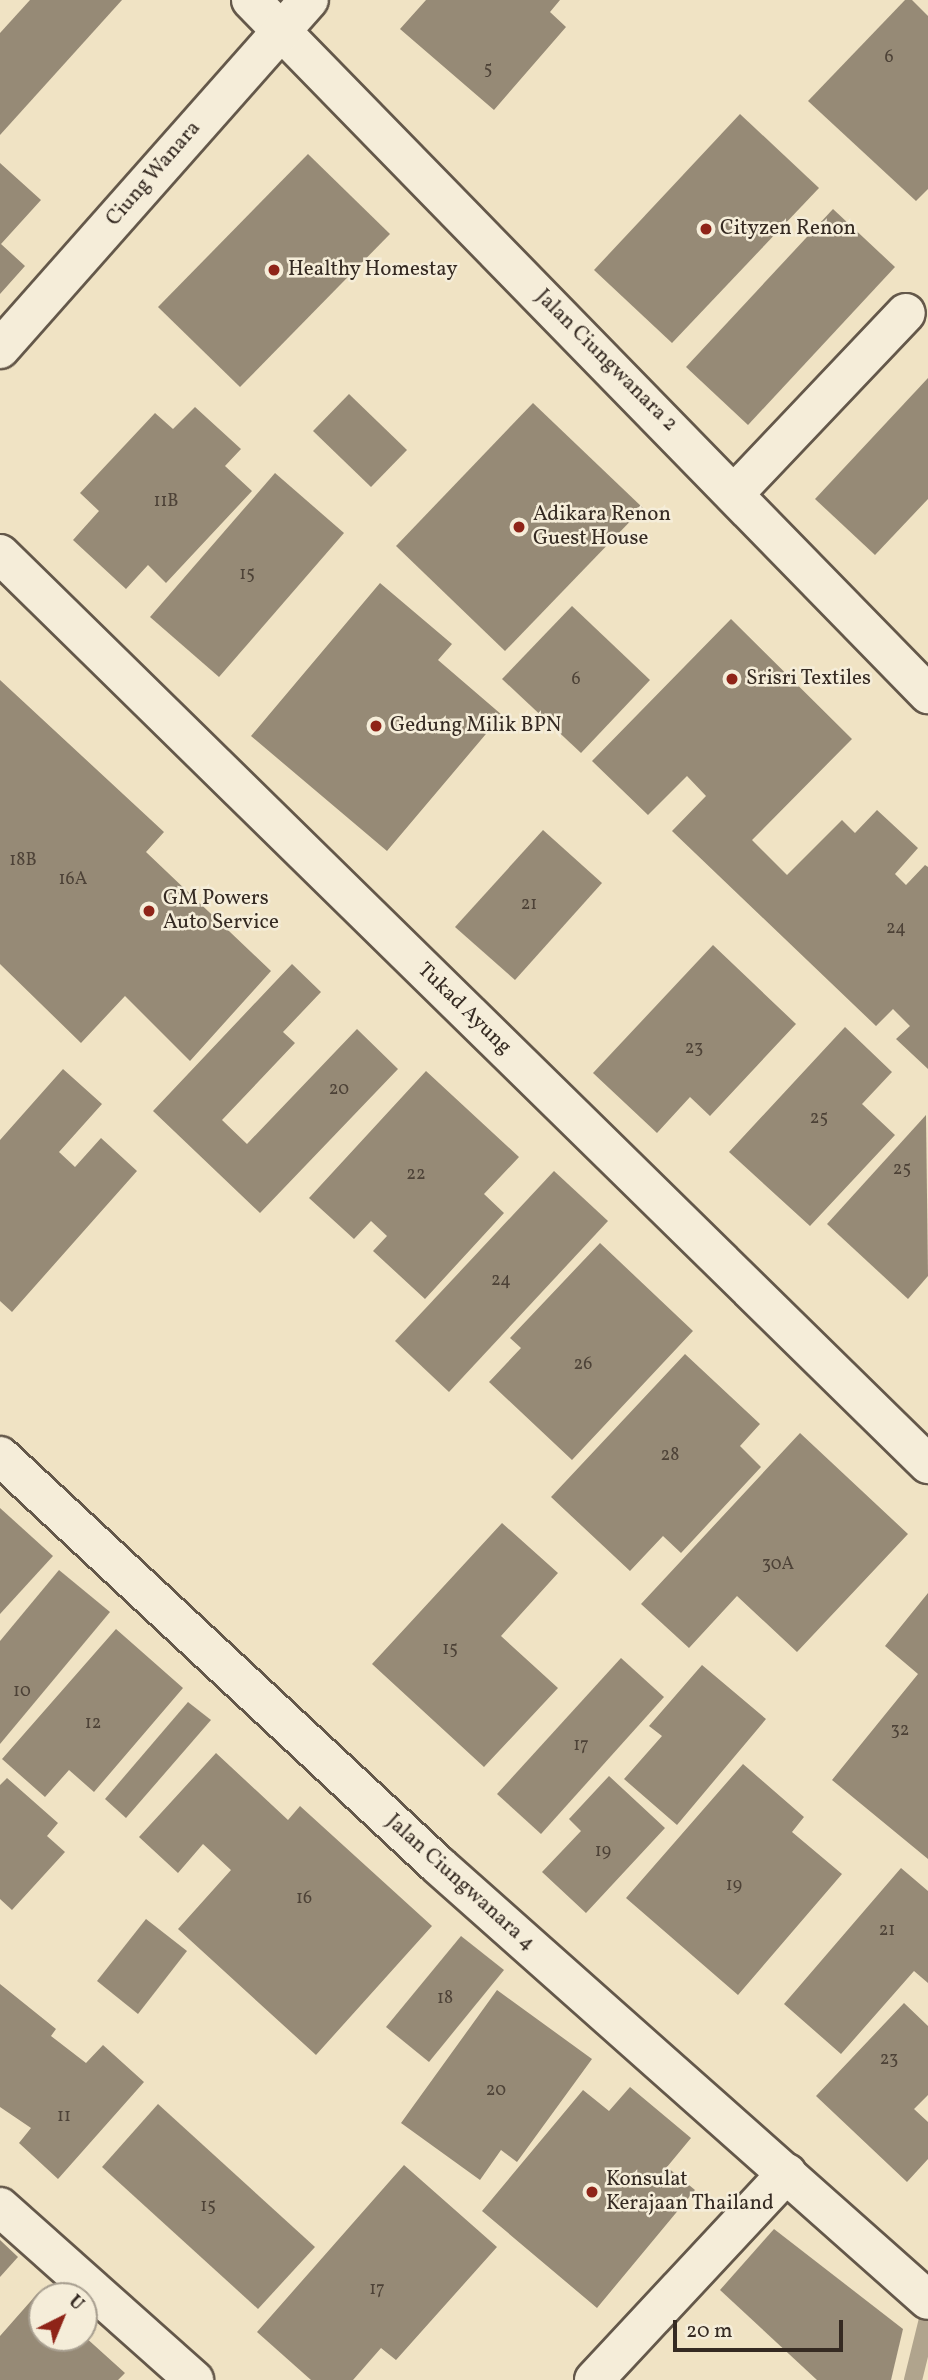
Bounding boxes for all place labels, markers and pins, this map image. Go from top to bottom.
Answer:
place label: Cityzen Renon [720,216,856,242]
marker: Cityzen Renon [698,221,714,237]
place label: Healthy Homestay [288,257,458,283]
marker: Healthy Homestay [266,262,282,278]
place label: Adikara Renon Guest House [533,502,671,552]
marker: Adikara Renon Guest House [511,519,527,535]
place label: Srisri Textiles [746,666,872,692]
marker: Srisri Textiles [724,671,740,687]
place label: Gedung Milik BPN [390,713,561,739]
marker: Gedung Milik BPN [368,718,384,734]
place label: GM Powers Auto Service [163,886,279,936]
marker: GM Powers Auto Service [141,903,157,919]
place label: Konsulat Kerajaan Thailand [606,2167,774,2217]
marker: Konsulat Kerajaan Thailand [584,2184,600,2200]

